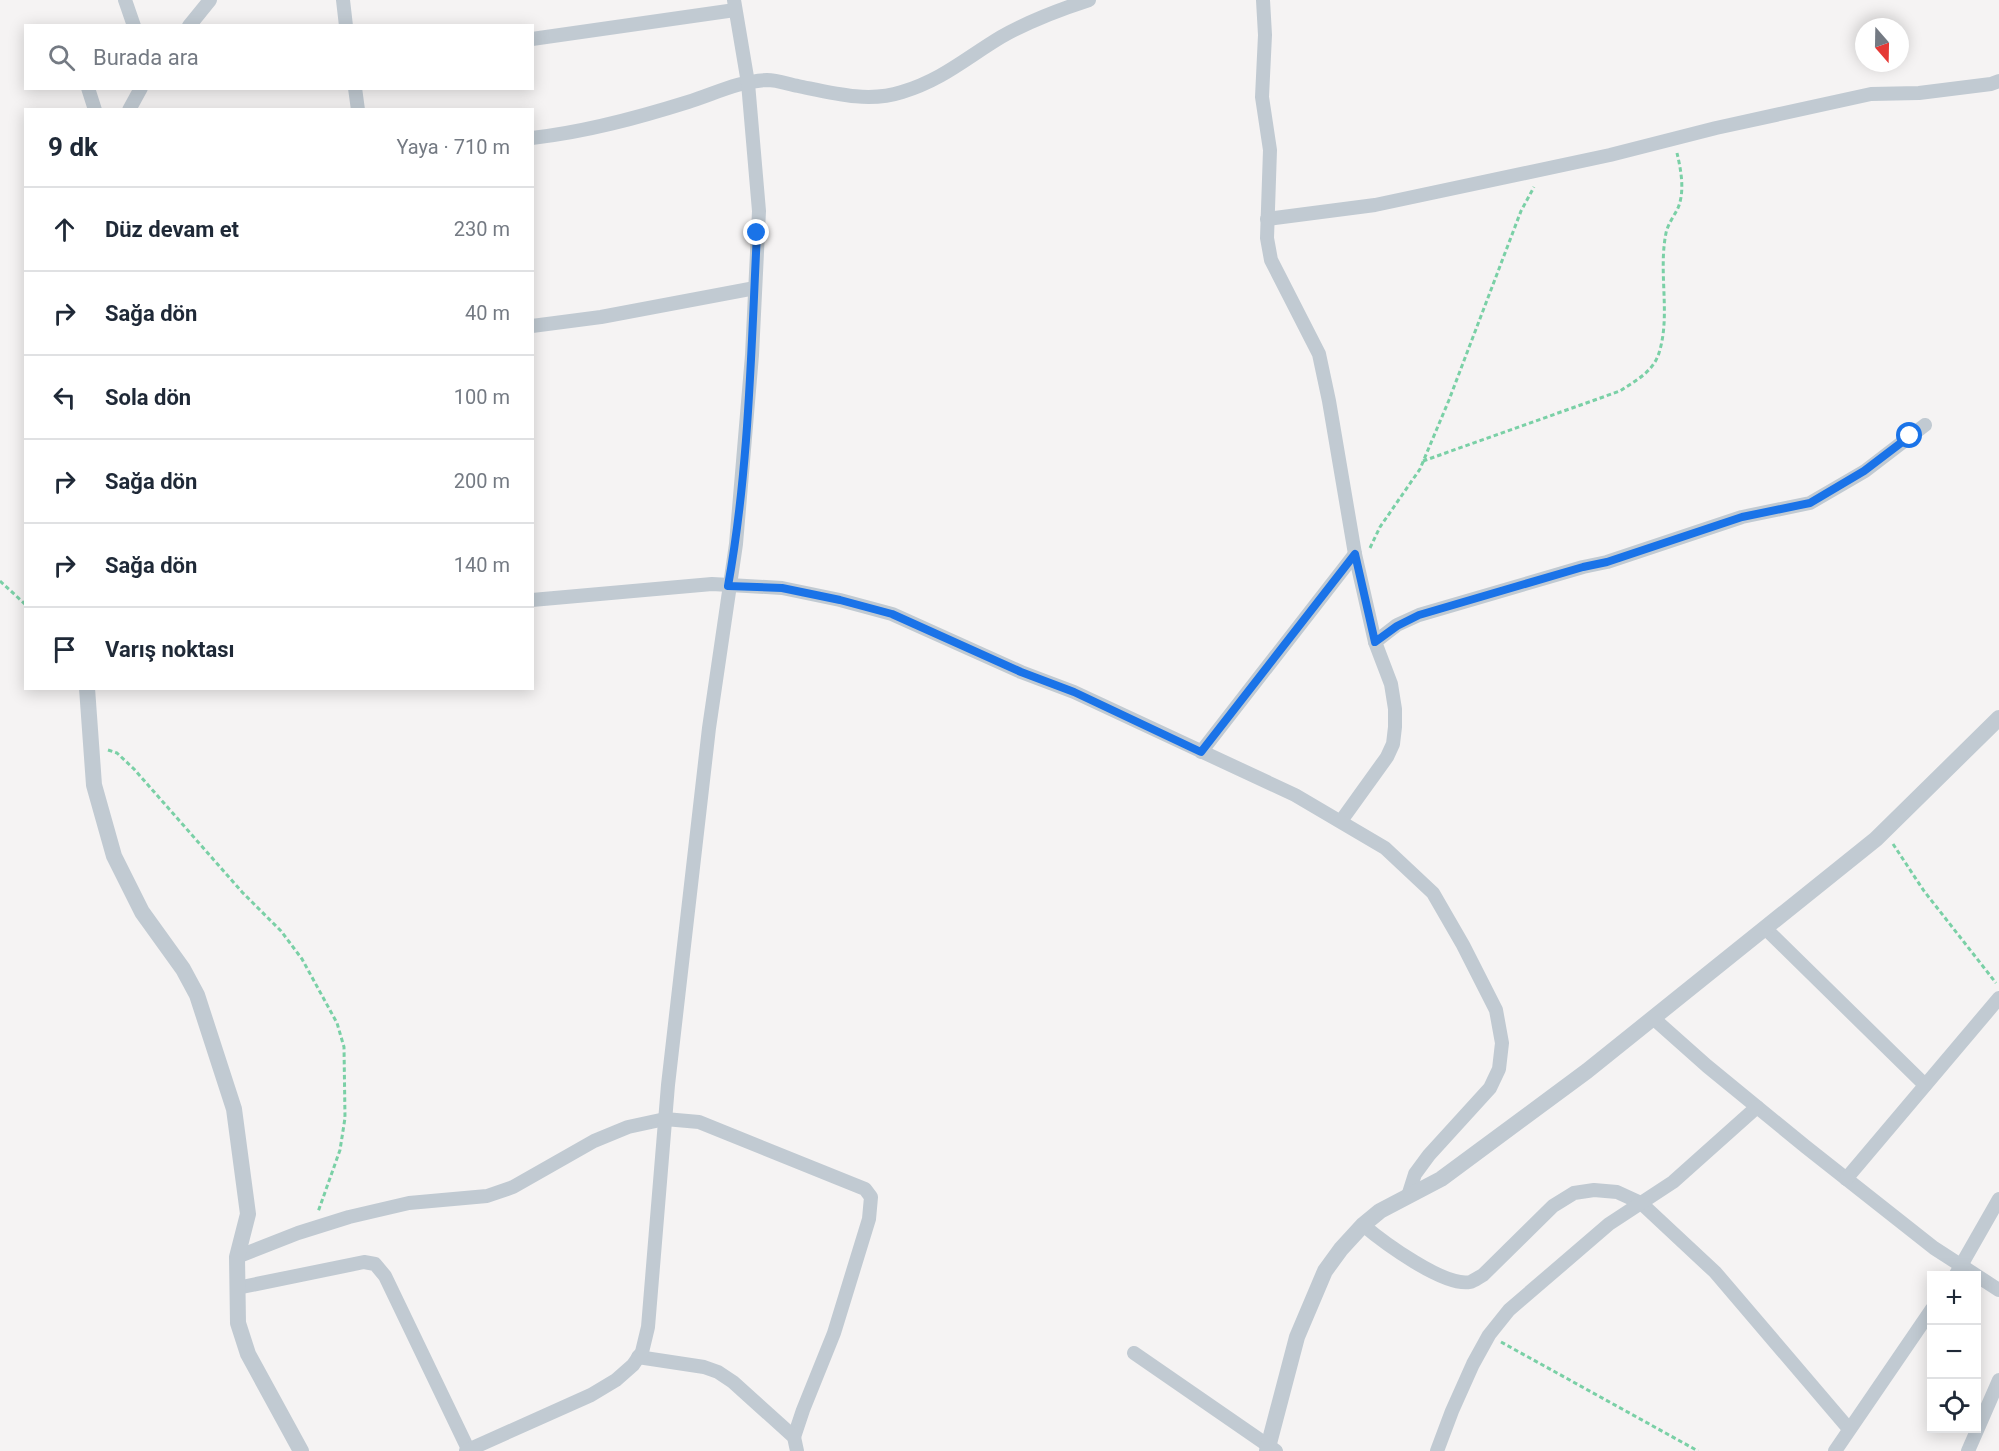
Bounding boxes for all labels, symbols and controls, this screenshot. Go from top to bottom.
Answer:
north arrow [1855,18,1909,72]
search box [24,24,534,90]
icon: search [45,41,78,74]
text: Burada ara [93,45,199,70]
text: 9 dk [48,132,98,162]
text: Yaya · 710 m [396,135,510,159]
icon: ahead [48,213,81,246]
text: Düz devam et [105,217,239,242]
text: 230 m [454,217,510,241]
route end [743,219,769,245]
icon: right [48,297,81,330]
text: Sağa dön [105,301,197,326]
text: 40 m [465,301,510,325]
icon: left [48,381,81,414]
text: Sola dön [105,385,191,410]
text: 100 m [454,385,510,409]
route start [1896,422,1922,448]
icon: right [48,465,81,498]
text: Sağa dön [105,469,197,494]
text: 200 m [454,469,510,493]
icon: right [48,549,81,582]
text: Sağa dön [105,553,197,578]
text: 140 m [454,553,510,577]
icon: arrive [48,633,81,666]
text: Varış noktası [105,637,235,662]
map controls [1927,1271,1981,1433]
button: + [1927,1271,1981,1325]
button: − [1927,1325,1981,1379]
button: locate [1927,1379,1981,1433]

